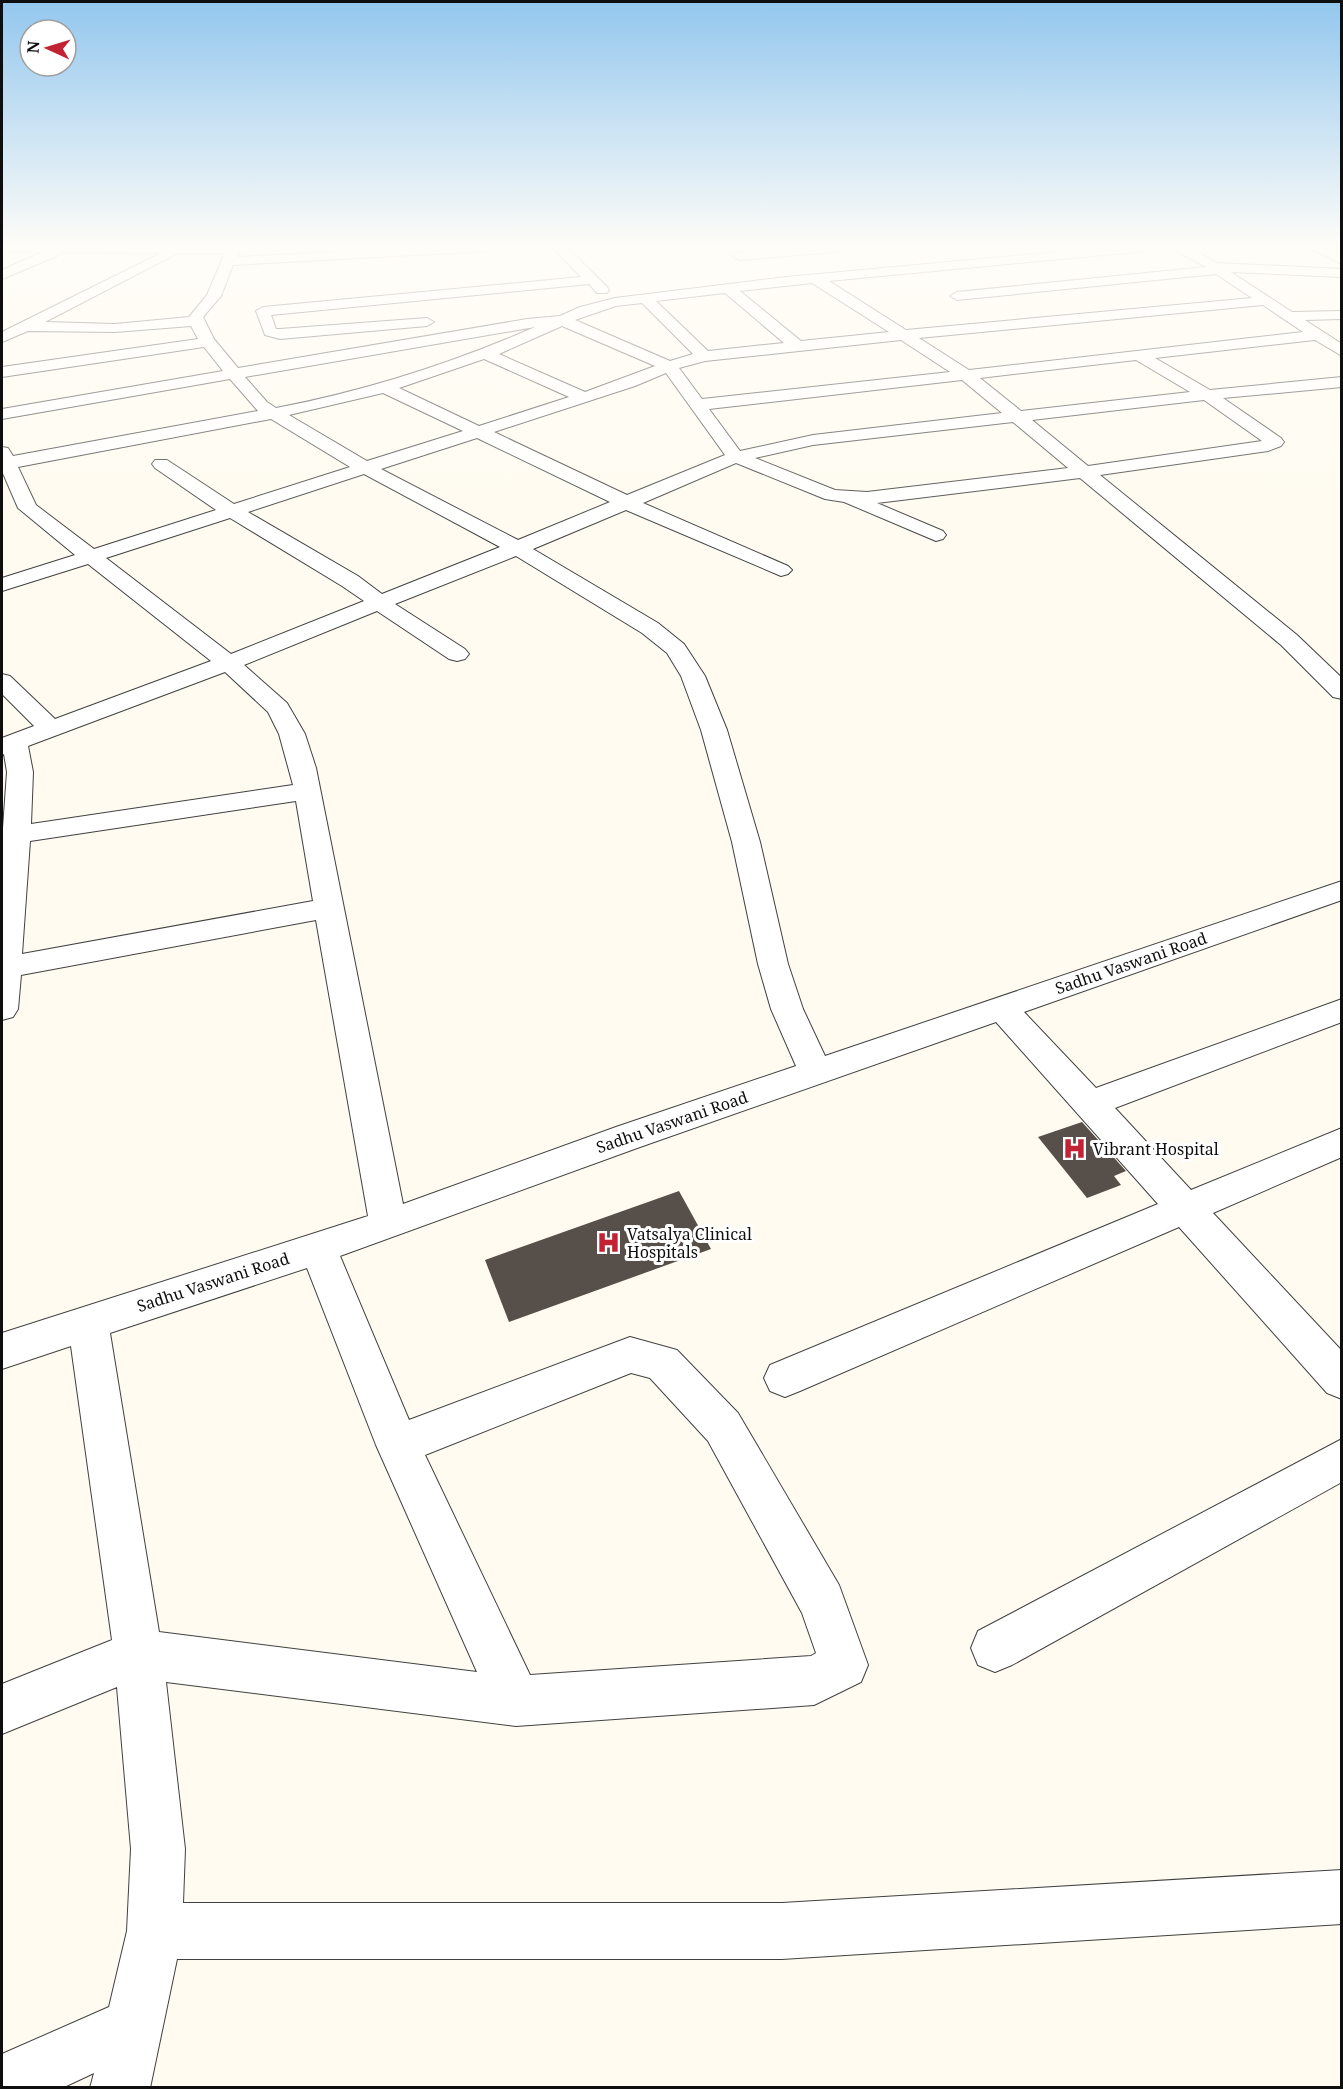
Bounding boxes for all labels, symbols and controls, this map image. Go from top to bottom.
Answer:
north arrow [18,18,78,78]
text: N [22,40,44,54]
street label: Sadhu Vaswani Road [1052,927,1210,999]
street label: Sadhu Vaswani Road [593,1086,751,1158]
hospital icon: Vibrant Hospital [1062,1136,1088,1162]
place label: Vibrant Hospital [1093,1138,1219,1160]
place label: Vatsalya Clinical Hospitals [627,1223,752,1263]
hospital icon: Vatsalya Clinical Hospitals [596,1230,622,1256]
street label: Sadhu Vaswani Road [134,1247,292,1317]

